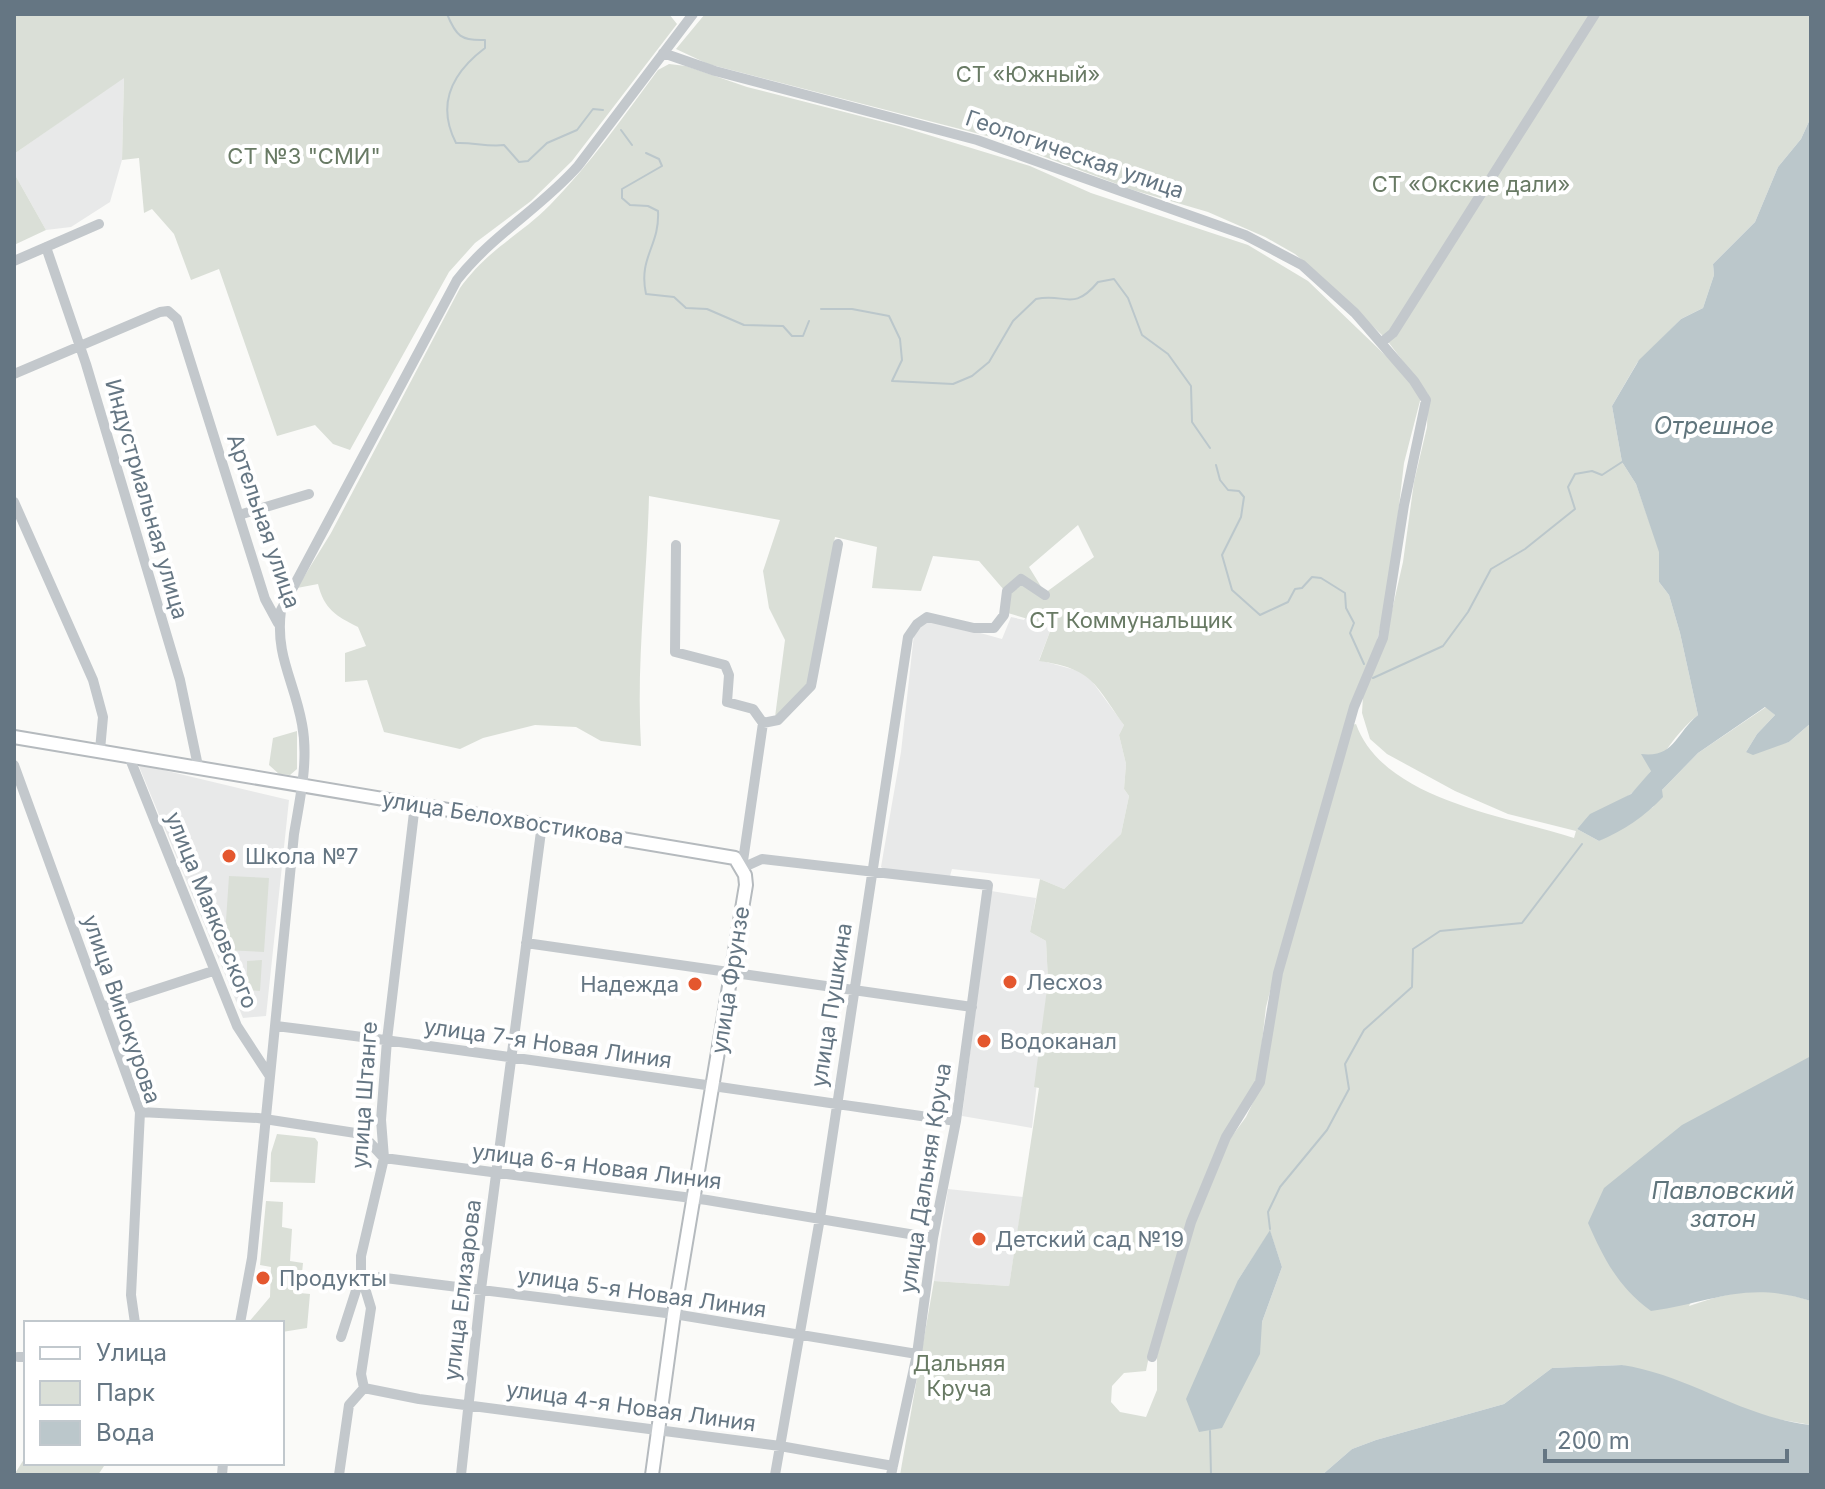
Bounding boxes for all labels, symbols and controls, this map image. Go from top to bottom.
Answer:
park label: СТ «Южный» [956,61,1100,87]
street label: Геологическая улица [962,104,1188,204]
park label: СТ №3 "СМИ" [227,143,381,169]
park label: СТ «Окские дали» [1372,171,1570,197]
street label: Индустриальная улица [100,376,194,622]
water label: Отрешное [1654,411,1774,440]
street label: Артельная улица [222,430,306,612]
park label: СТ Коммунальщик [1029,607,1233,633]
street label: улица Белохвостикова [380,786,626,850]
street label: улица Маяковского [161,808,263,1012]
place label: Школа №7 [245,843,358,869]
marker: Школа №7 [220,847,238,865]
street label: улица Фрунзе [706,904,754,1056]
street label: улица Винокурова [77,911,167,1107]
street label: улица Пушкина [805,921,857,1089]
place label: Лесхоз [1026,969,1103,995]
place label: Надежда [580,971,679,997]
marker: Лесхоз [1001,973,1019,991]
marker: Надежда [686,975,704,993]
street label: улица 7-я Новая Линия [422,1013,674,1073]
street label: улица Штанге [346,1020,382,1170]
place label: Водоканал [1000,1028,1117,1054]
marker: Водоканал [975,1032,993,1050]
street label: улица Дальняя Круча [894,1061,956,1295]
street label: улица 6-я Новая Линия [471,1138,723,1194]
water label: Павловский затон [1651,1176,1795,1233]
street label: улица Елизарова [438,1198,486,1382]
place label: Детский сад №19 [995,1226,1184,1252]
marker: Детский сад №19 [970,1230,988,1248]
street label: улица 5-я Новая Линия [516,1262,768,1322]
place label: Продукты [279,1265,387,1291]
marker: Продукты [254,1269,272,1287]
legend [24,1321,284,1465]
text: Улица [96,1338,167,1367]
park label: Дальняя Круча [913,1350,1005,1401]
street label: улица 4-я Новая Линия [505,1376,757,1436]
text: Парк [96,1378,155,1407]
scale bar [1545,1413,1787,1463]
text: Вода [96,1418,155,1447]
text: 200 m [1557,1426,1630,1455]

